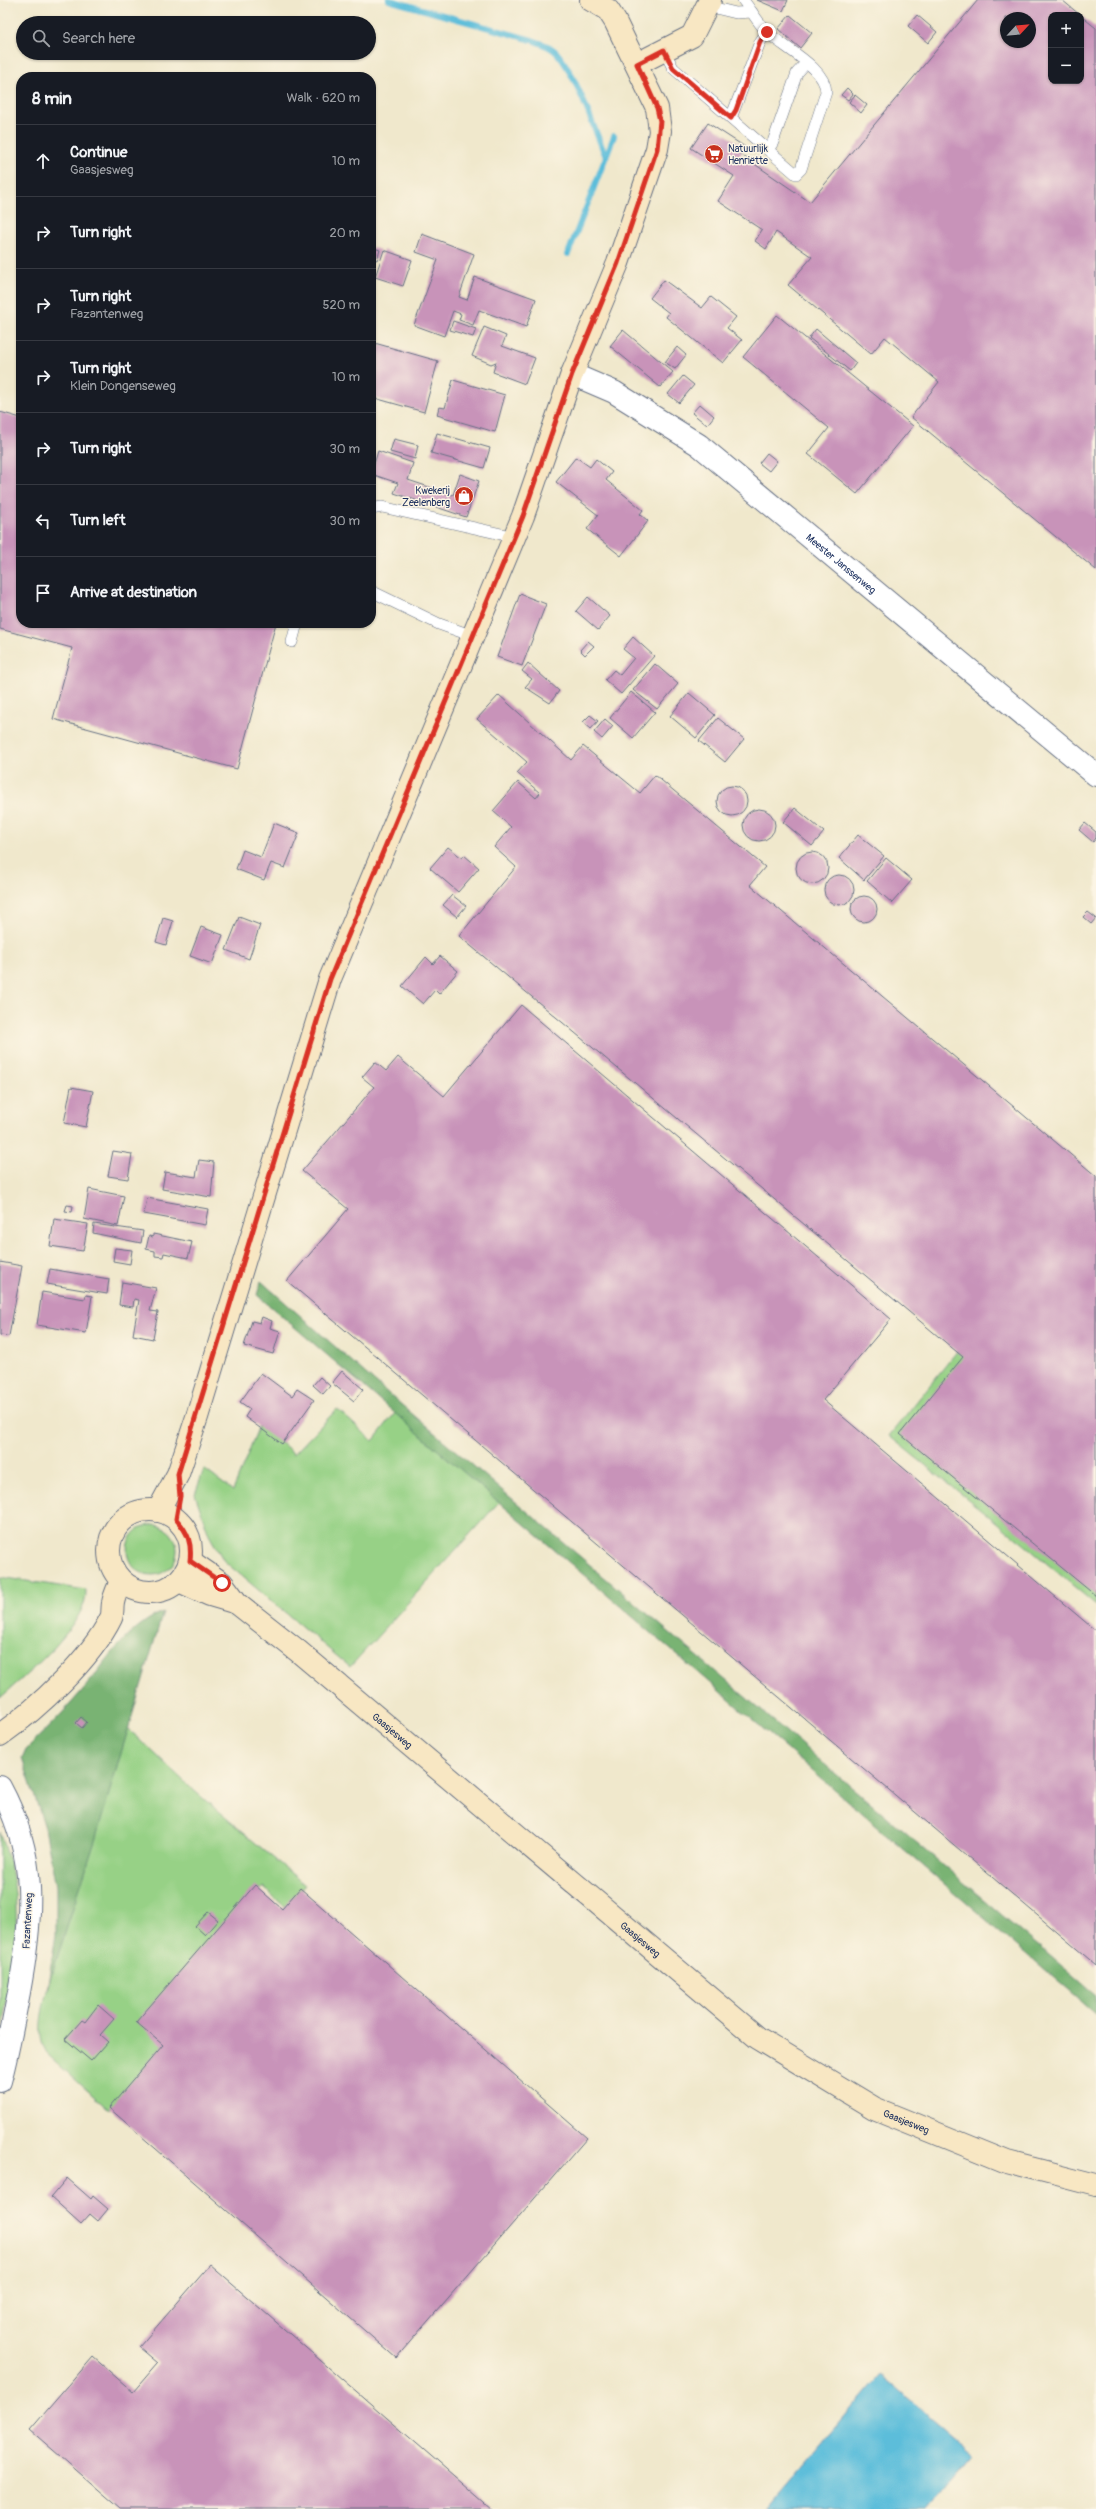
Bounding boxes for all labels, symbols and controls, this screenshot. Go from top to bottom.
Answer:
north arrow [1000,12,1036,48]
map controls [1048,12,1084,84]
button: + [1048,12,1084,48]
search box [16,16,376,60]
route end [758,23,776,41]
icon: search [30,27,52,49]
text: Search here [62,29,135,48]
button: − [1048,48,1084,84]
text: 8 min [32,88,72,109]
text: Walk · 620 m [286,90,360,106]
text: Continue [70,143,128,162]
supermarket icon: Natuurlijk Henriëtte [703,143,725,165]
place label: Natuurlijk Henriëtte [728,143,769,167]
icon: ahead [32,150,54,172]
text: 10 m [332,153,360,169]
text: Gaasjesweg [70,162,133,178]
icon: right [32,222,54,244]
text: Turn right [70,223,131,242]
text: 20 m [329,225,360,241]
text: Turn right [70,287,131,306]
icon: right [32,294,54,316]
text: 520 m [322,297,360,313]
text: Fazantenweg [70,306,143,322]
text: Turn right [70,359,131,378]
icon: right [32,366,54,388]
text: 10 m [332,369,360,385]
text: Klein Dongenseweg [70,378,176,394]
icon: right [32,438,54,460]
text: Turn right [70,439,131,458]
text: 30 m [330,441,360,457]
place label: Kwekerij Zeelenberg [402,485,450,509]
shop icon: Kwekerij Zeelenberg [453,485,475,507]
icon: left [32,510,54,532]
text: Turn left [70,511,126,530]
text: 30 m [330,513,360,529]
street label: Meester Janssenweg [803,532,878,597]
icon: arrive [32,582,54,604]
text: Arrive at destination [70,583,197,602]
route start [213,1574,231,1592]
street label: Gaasjesweg [369,1711,414,1752]
street label: Fazantenweg [21,1893,35,1949]
street label: Gaasjesweg [617,1920,662,1960]
street label: Gaasjesweg [881,2107,931,2137]

